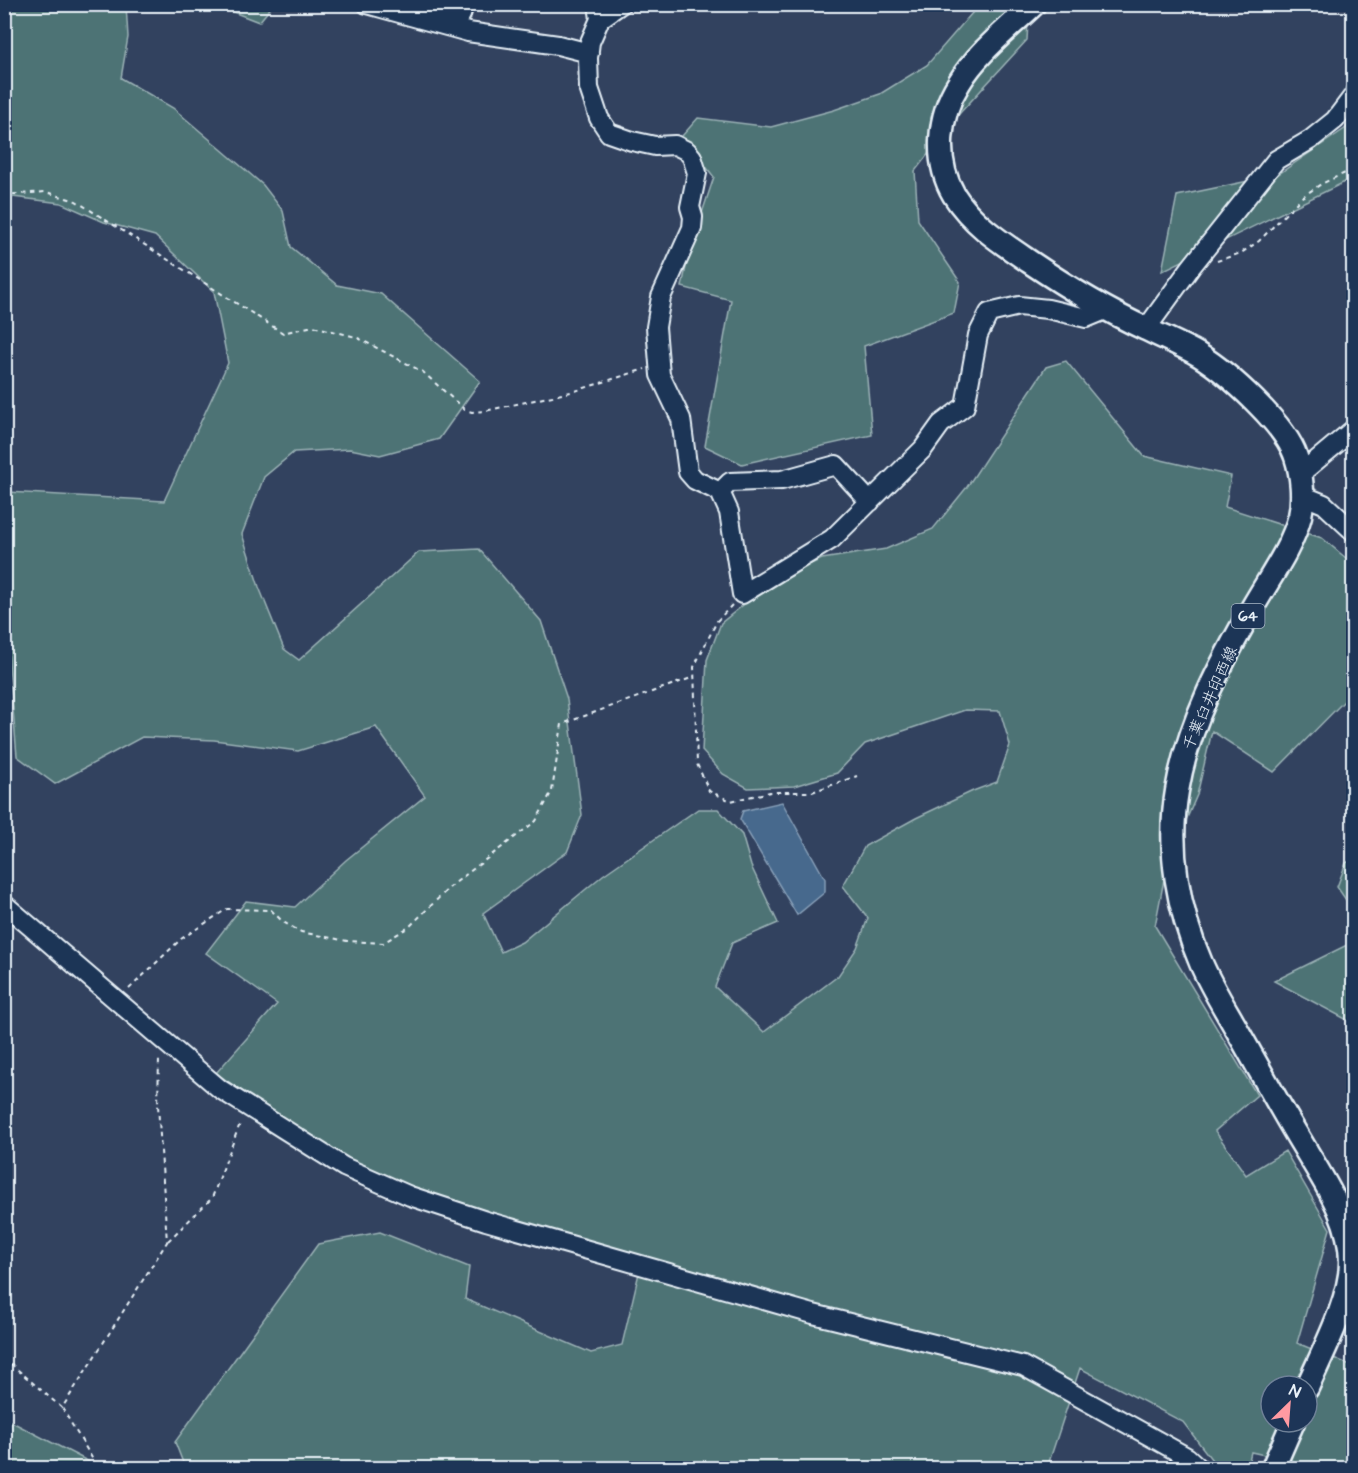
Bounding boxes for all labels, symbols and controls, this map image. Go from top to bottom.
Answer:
road number: 64 [1232,604,1264,628]
street label: 千葉臼井印西線 [1177,642,1243,754]
north arrow [1259,1374,1319,1434]
text: N [1286,1379,1304,1403]

